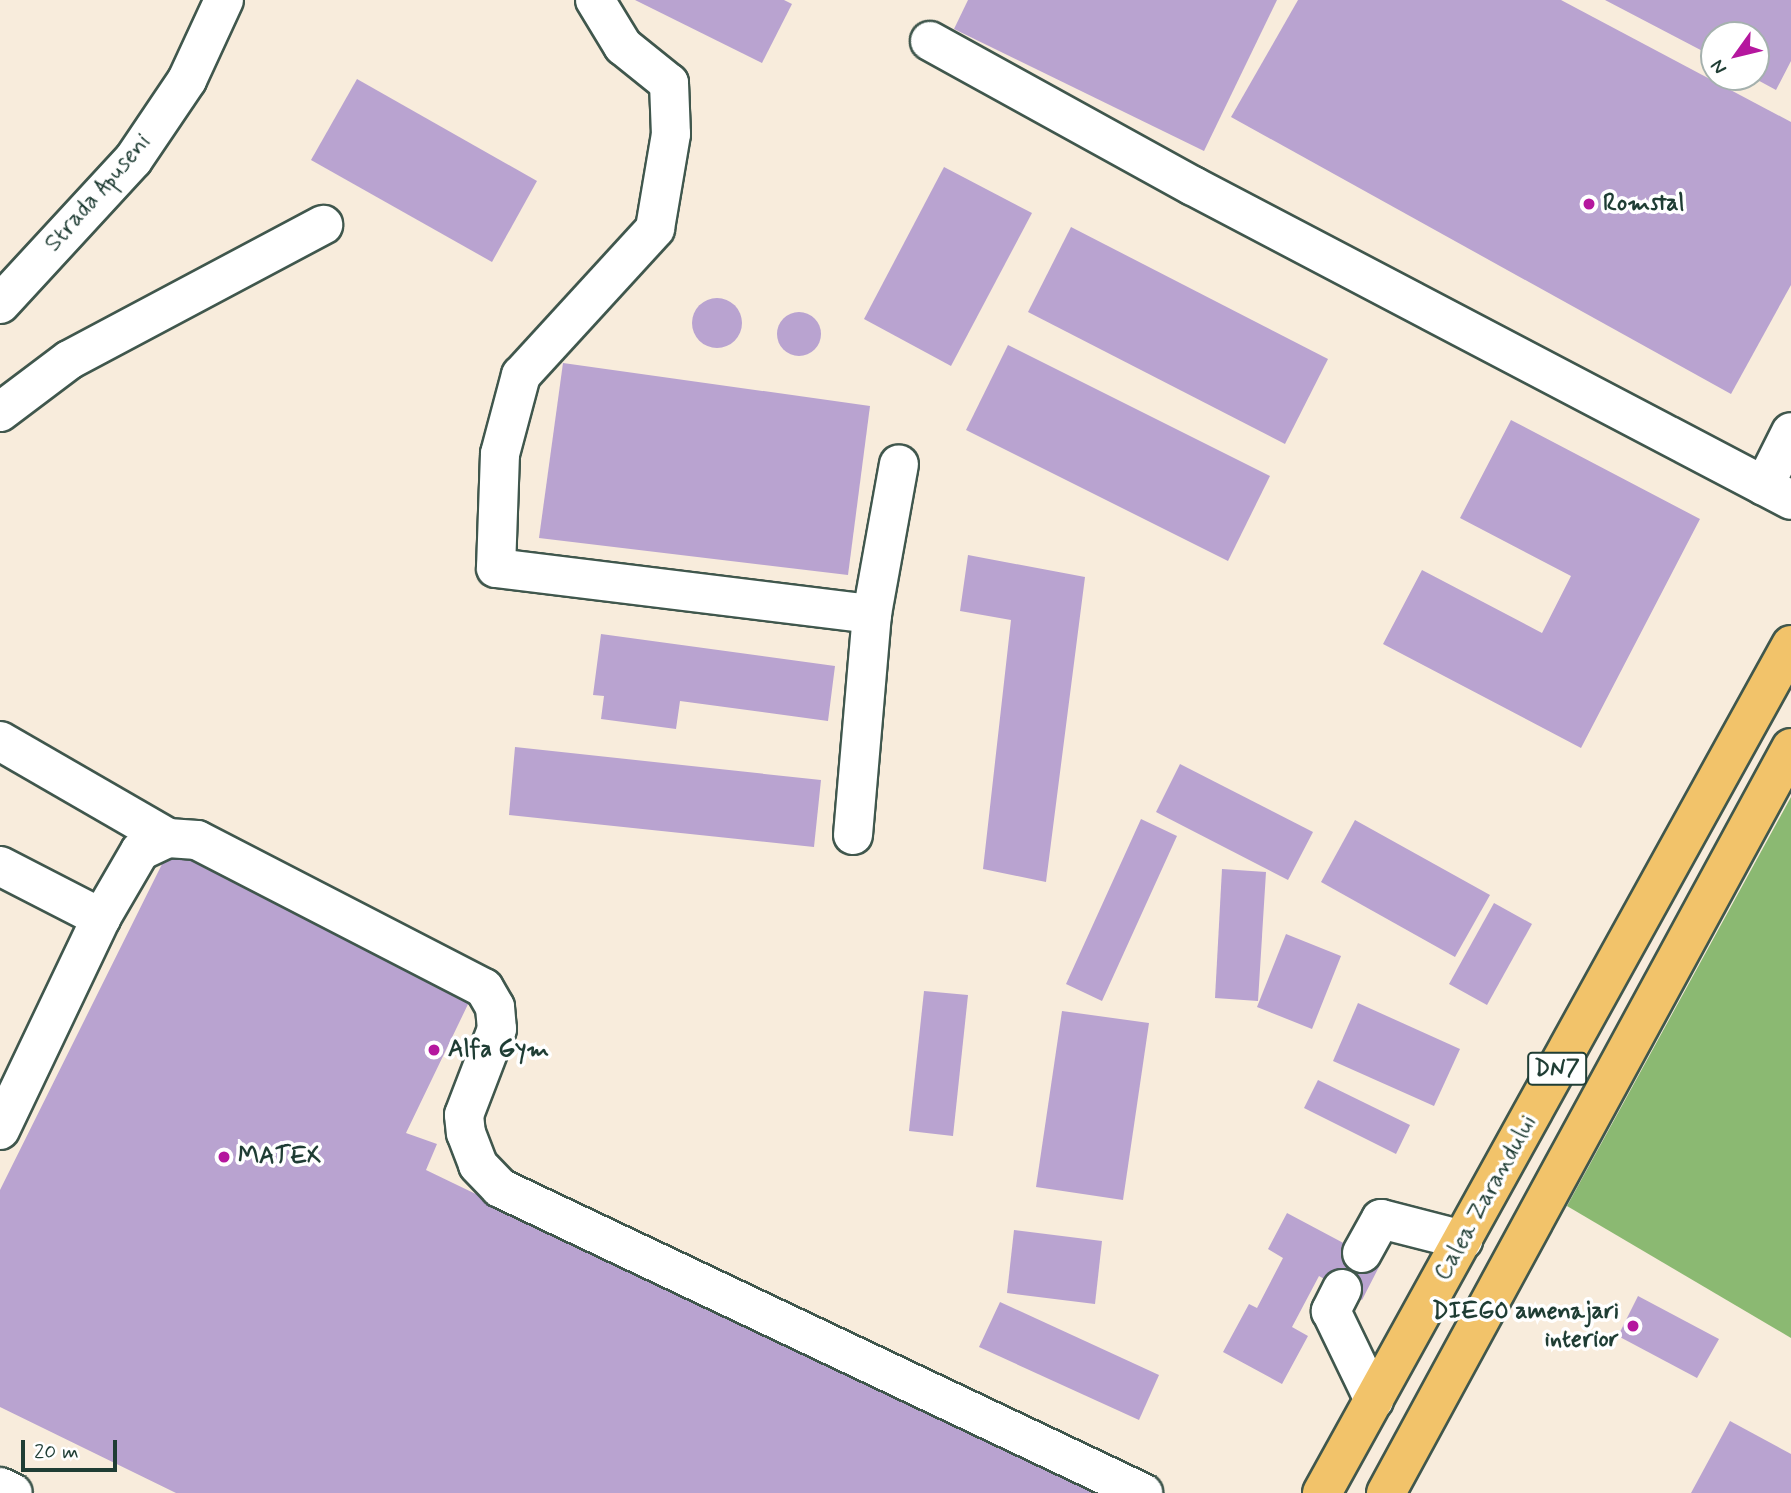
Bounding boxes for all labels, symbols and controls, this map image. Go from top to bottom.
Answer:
north arrow [1700,21,1770,91]
text: N [1705,55,1733,79]
street label: Strada Apuseni [39,128,157,258]
place label: Romstal [1603,190,1685,218]
marker: Romstal [1581,196,1597,212]
place label: Alfa Gym [448,1036,553,1064]
marker: Alfa Gym [426,1042,442,1058]
road number: DN7 [1526,1050,1588,1088]
street label: Calea Zarandului [1429,1110,1543,1286]
place label: MATEX [238,1143,321,1171]
marker: MATEX [216,1149,232,1165]
place label: DIEGO amenajari interior [1432,1298,1619,1354]
marker: DIEGO amenajari interior [1625,1318,1641,1334]
scale bar [24,1426,121,1470]
text: 20 m [34,1438,79,1466]

